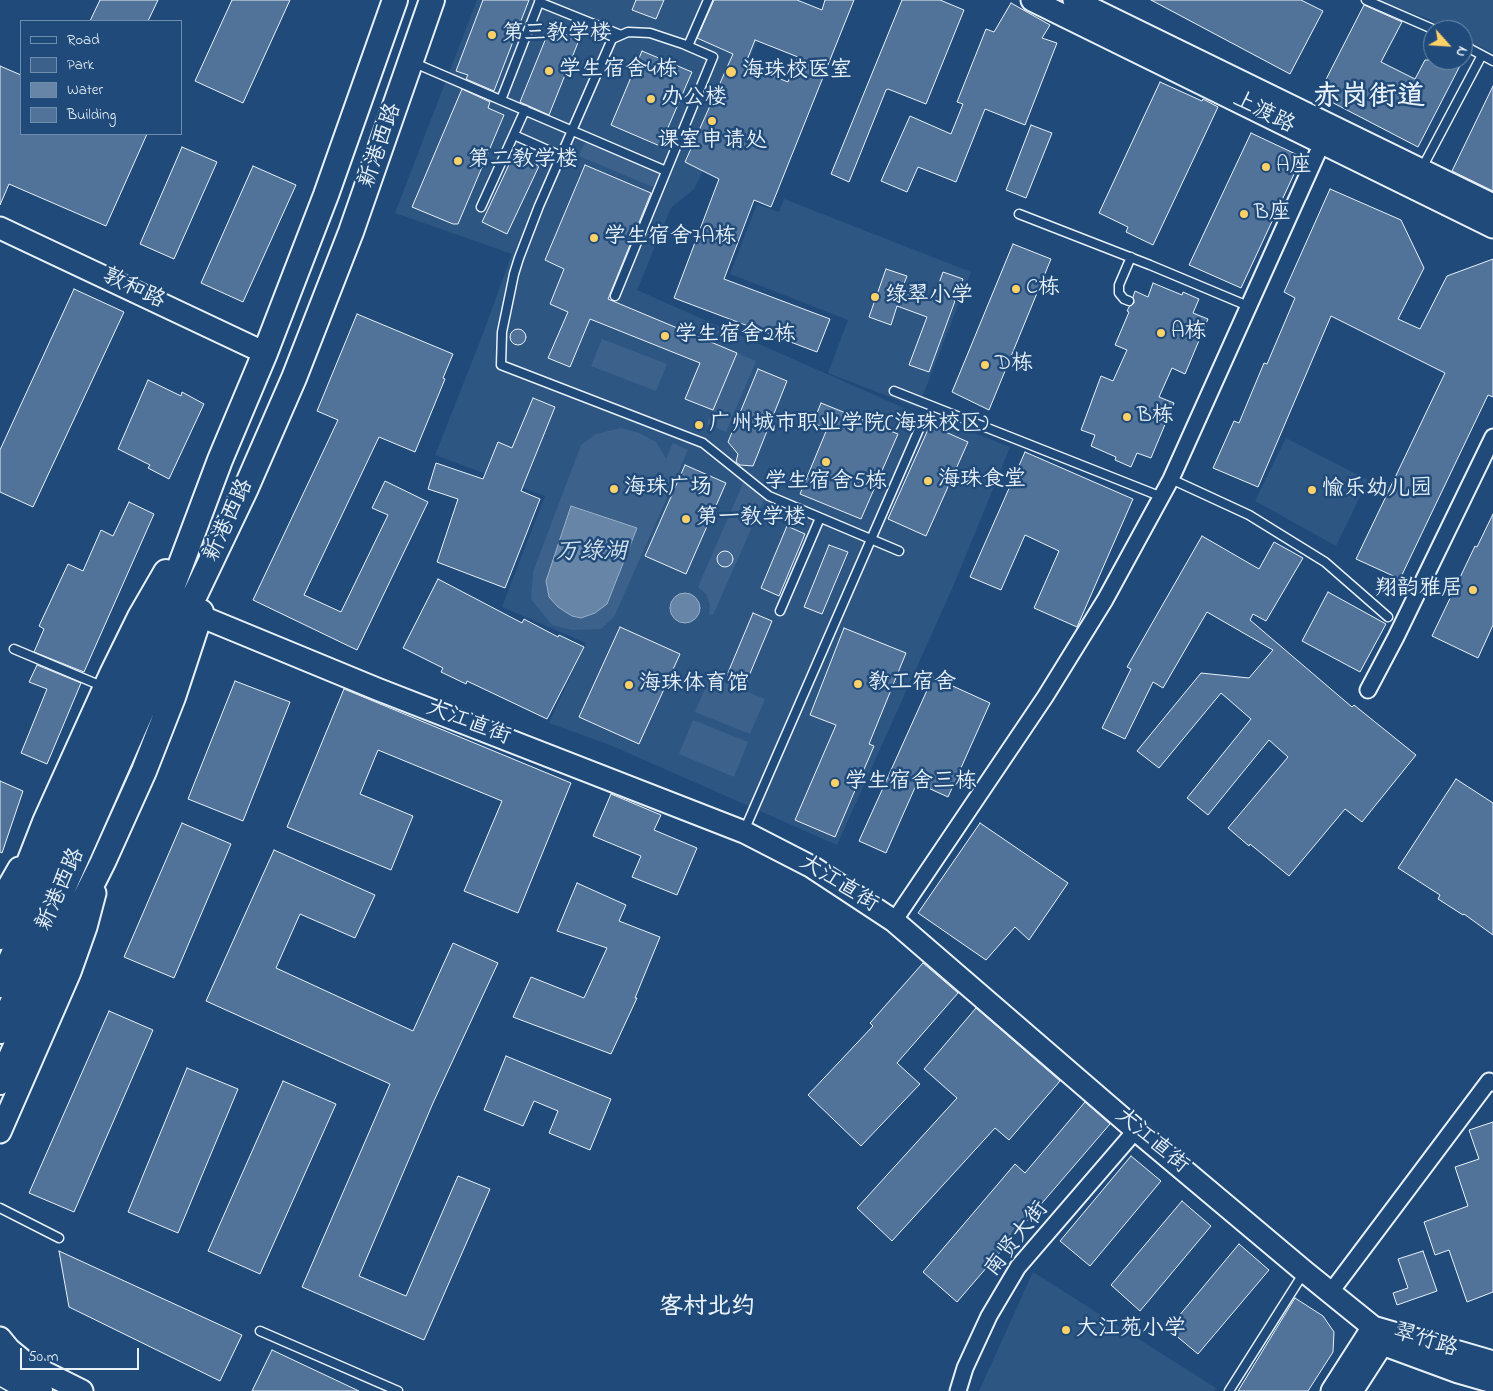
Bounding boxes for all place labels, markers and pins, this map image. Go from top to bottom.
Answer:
place label: 第三教学楼 [502,22,612,48]
marker: 第三教学楼 [486,29,498,41]
place label: 学生宿舍4栋 [559,58,678,84]
place label: 海珠校医室 [742,59,852,85]
marker: 学生宿舍4栋 [543,65,555,77]
marker: 海珠校医室 [724,65,738,79]
place label: 办公楼 [661,86,727,112]
marker: 办公楼 [645,93,657,105]
marker: 课室申请处 [706,115,718,127]
place label: 课室申请处 [657,129,767,155]
place label: 第二教学楼 [468,148,578,174]
place label: A座 [1276,154,1312,180]
marker: 第二教学楼 [452,155,464,167]
marker: A座 [1260,161,1272,173]
place label: B座 [1254,201,1291,227]
marker: B座 [1238,208,1250,220]
place label: 学生宿舍7A栋 [604,225,737,251]
marker: 学生宿舍7A栋 [588,232,600,244]
place label: C栋 [1026,276,1060,302]
marker: C栋 [1010,283,1022,295]
place label: 绿翠小学 [885,284,973,310]
marker: 绿翠小学 [869,291,881,303]
place label: A栋 [1171,320,1207,346]
place label: 学生宿舍2栋 [675,323,796,349]
marker: A栋 [1155,327,1167,339]
marker: 学生宿舍2栋 [659,330,671,342]
place label: D栋 [995,352,1033,378]
marker: D栋 [979,359,991,371]
place label: B栋 [1137,404,1174,430]
marker: B栋 [1121,411,1133,423]
place label: 广州城市职业学院(海珠校区) [709,412,989,438]
marker: 广州城市职业学院(海珠校区) [693,419,705,431]
marker: 学生宿舍5栋 [820,456,832,468]
place label: 海珠食堂 [938,468,1026,494]
place label: 学生宿舍5栋 [765,470,887,496]
marker: 海珠食堂 [922,475,934,487]
place label: 海珠广场 [624,476,712,502]
place label: 愉乐幼儿园 [1322,477,1432,503]
marker: 海珠广场 [608,483,620,495]
marker: 愉乐幼儿园 [1306,484,1318,496]
place label: 第一教学楼 [696,506,806,532]
marker: 第一教学楼 [680,513,692,525]
place label: 翔韵雅居 [1375,577,1463,603]
marker: 翔韵雅居 [1467,584,1479,596]
place label: 教工宿舍 [868,671,956,697]
place label: 海珠体育馆 [639,672,749,698]
marker: 教工宿舍 [852,678,864,690]
marker: 海珠体育馆 [623,679,635,691]
place label: 学生宿舍三栋 [845,770,977,796]
marker: 学生宿舍三栋 [829,777,841,789]
place label: 大江苑小学 [1076,1317,1186,1343]
marker: 大江苑小学 [1060,1324,1072,1336]

